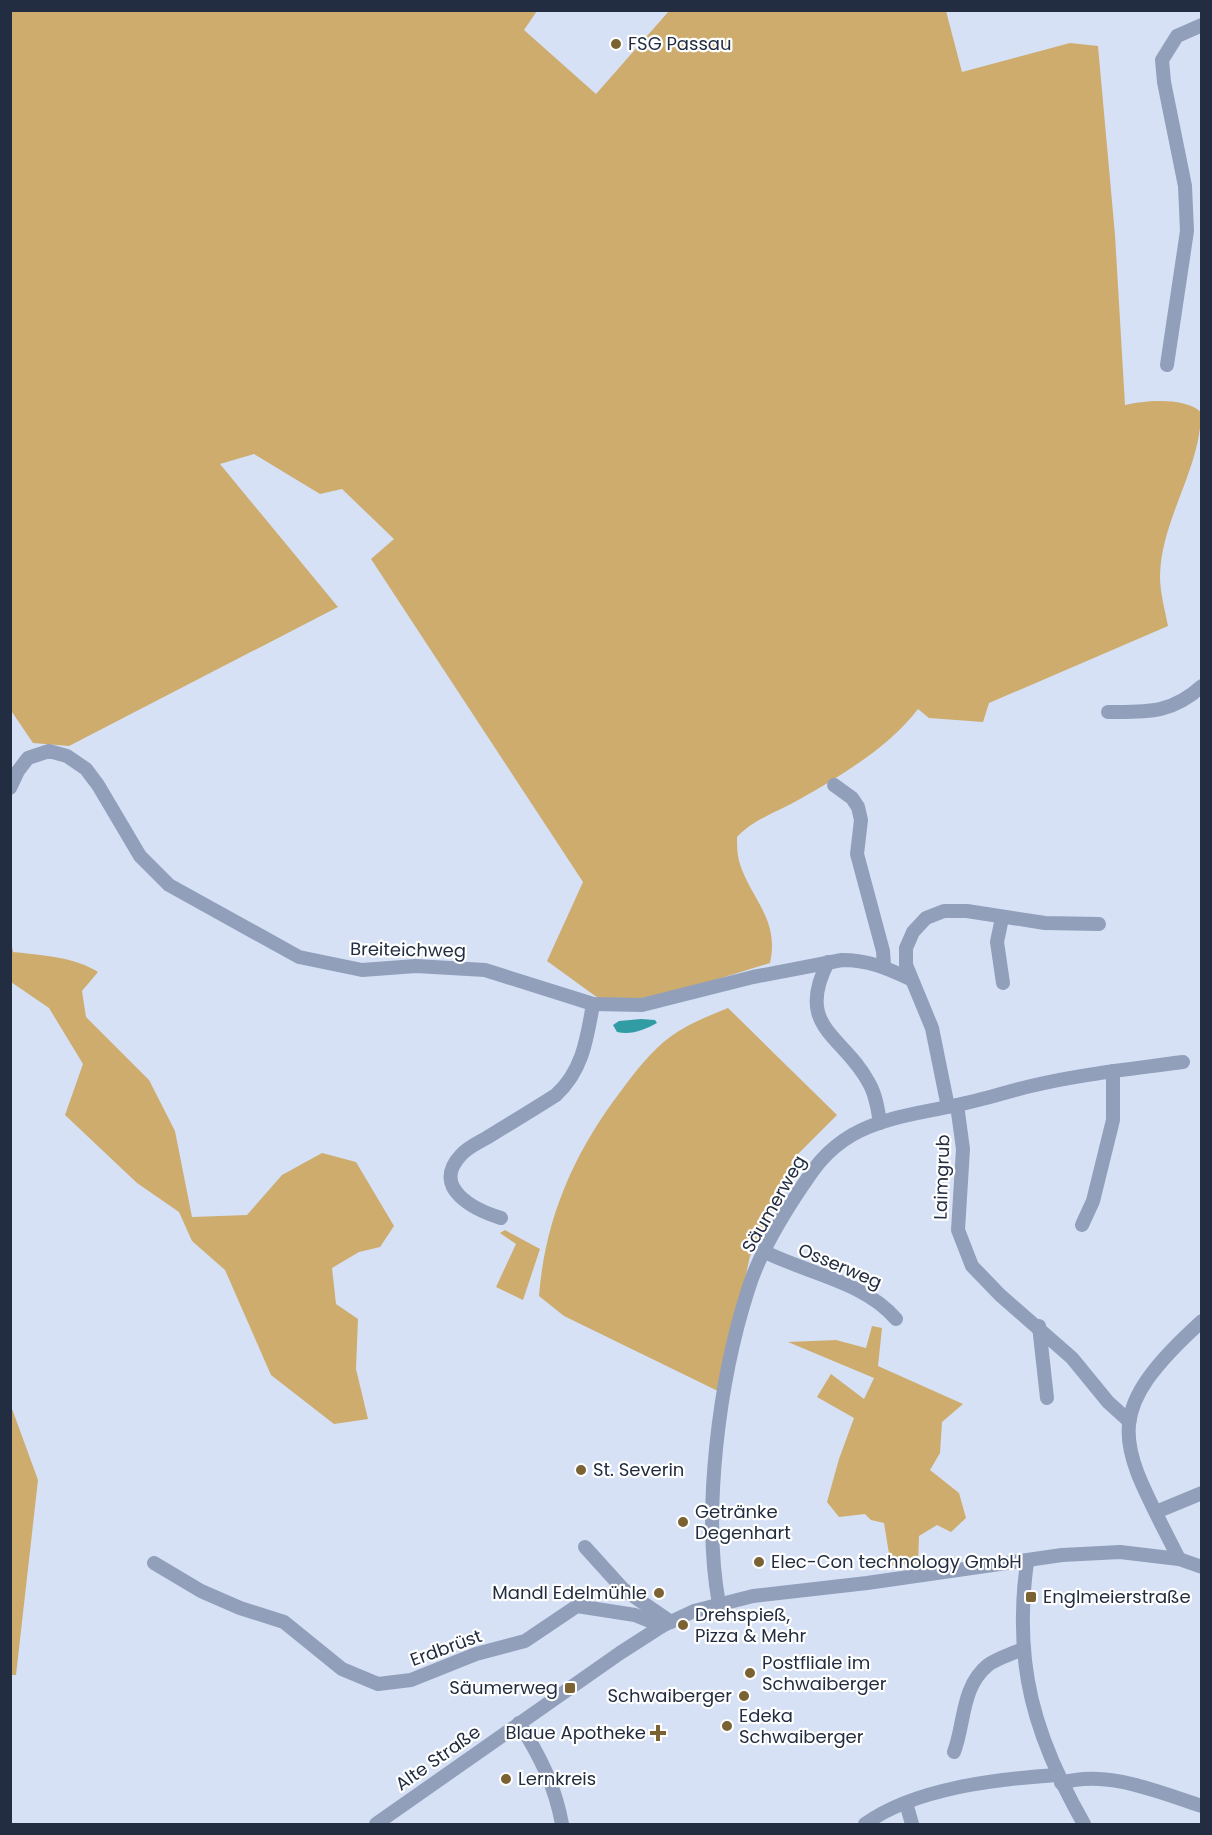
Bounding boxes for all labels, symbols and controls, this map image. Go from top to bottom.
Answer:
place label: FSG Passau [628,31,732,56]
marker: FSG Passau [609,37,623,51]
street label: Breiteichweg [350,936,466,963]
street label: Laimgrub [928,1134,955,1220]
street label: Säumerweg [736,1150,812,1257]
street label: Osserweg [794,1237,886,1294]
place label: St. Severin [593,1457,684,1482]
marker: St. Severin [574,1463,588,1477]
place label: Getränke Degenhart [695,1499,791,1545]
marker: Getränke Degenhart [676,1515,690,1529]
place label: Elec-Con technology GmbH [771,1549,1022,1574]
marker: Elec-Con technology GmbH [752,1555,766,1569]
place label: Mandl Edelmühle [492,1580,647,1605]
place label: Englmeierstraße [1043,1584,1191,1609]
marker: Mandl Edelmühle [652,1586,666,1600]
marker: Englmeierstraße [1024,1590,1038,1604]
place label: Drehspieß, Pizza & Mehr [695,1602,806,1648]
marker: Drehspieß, Pizza & Mehr [676,1618,690,1632]
street label: Erdbrüst [407,1623,485,1672]
place label: Postfliale im Schwaiberger [762,1650,887,1696]
marker: Postfliale im Schwaiberger [743,1666,757,1680]
place label: Säumerweg [449,1675,558,1700]
marker: Säumerweg [563,1681,577,1695]
place label: Schwaiberger [608,1683,732,1708]
marker: Schwaiberger [737,1689,751,1703]
place label: Edeka Schwaiberger [739,1703,864,1749]
street label: Alte Straße [390,1719,485,1796]
marker: Edeka Schwaiberger [720,1719,734,1733]
place label: Blaue Apotheke [505,1720,646,1745]
marker: Blaue Apotheke [651,1726,665,1740]
place label: Lernkreis [518,1766,596,1791]
marker: Lernkreis [499,1772,513,1786]

